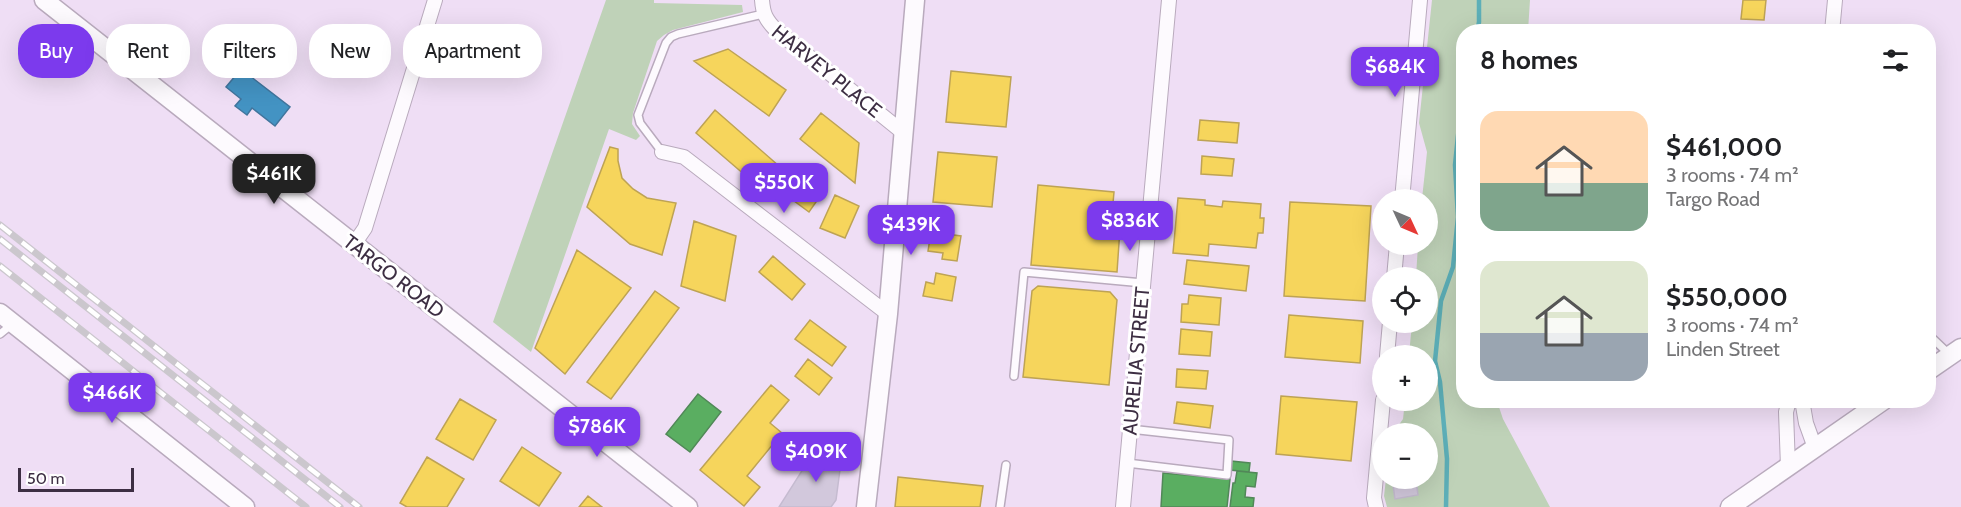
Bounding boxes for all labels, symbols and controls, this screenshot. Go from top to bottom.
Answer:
street label: HARVEY PLACE [767,19,887,123]
chip: Buy [18,24,94,78]
chip: Rent [106,24,190,78]
chip: Filters [202,24,297,78]
chip: New [309,24,391,78]
chip: Apartment [403,24,542,78]
text: 8 homes [1480,44,1578,76]
icon: filters [1879,44,1912,77]
pin: $684K [1353,47,1437,98]
text: $684K [1365,54,1425,78]
text: $461,000 [1666,131,1782,163]
icon: home [1528,135,1600,207]
pin: $461K [232,154,316,205]
text: $461K [246,161,302,185]
pin: $550K [742,163,826,214]
text: 3 rooms · 74 m² [1666,163,1799,187]
text: $550K [754,170,814,194]
text: Targo Road [1666,187,1760,211]
north arrow [1372,189,1438,255]
map controls [1372,189,1438,489]
pin: $836K [1088,201,1172,252]
pin: $439K [869,205,953,256]
text: $836K [1101,208,1159,232]
text: $439K [882,212,940,236]
street label: TARGO ROAD [339,229,449,323]
button: locate [1372,267,1438,333]
text: $550,000 [1666,281,1788,313]
icon: home [1528,285,1600,357]
street label: AURELIA STREET [1118,286,1154,436]
text: 3 rooms · 74 m² [1666,313,1799,337]
text: Linden Street [1666,337,1780,361]
button: + [1372,345,1438,411]
pin: $466K [70,373,154,424]
text: $466K [82,380,142,404]
pin: $786K [555,407,639,458]
text: $786K [568,414,626,438]
button: − [1372,423,1438,489]
pin: $409K [774,432,858,483]
text: $409K [785,439,847,463]
scale bar [18,465,134,492]
text: 50 m [27,469,64,488]

